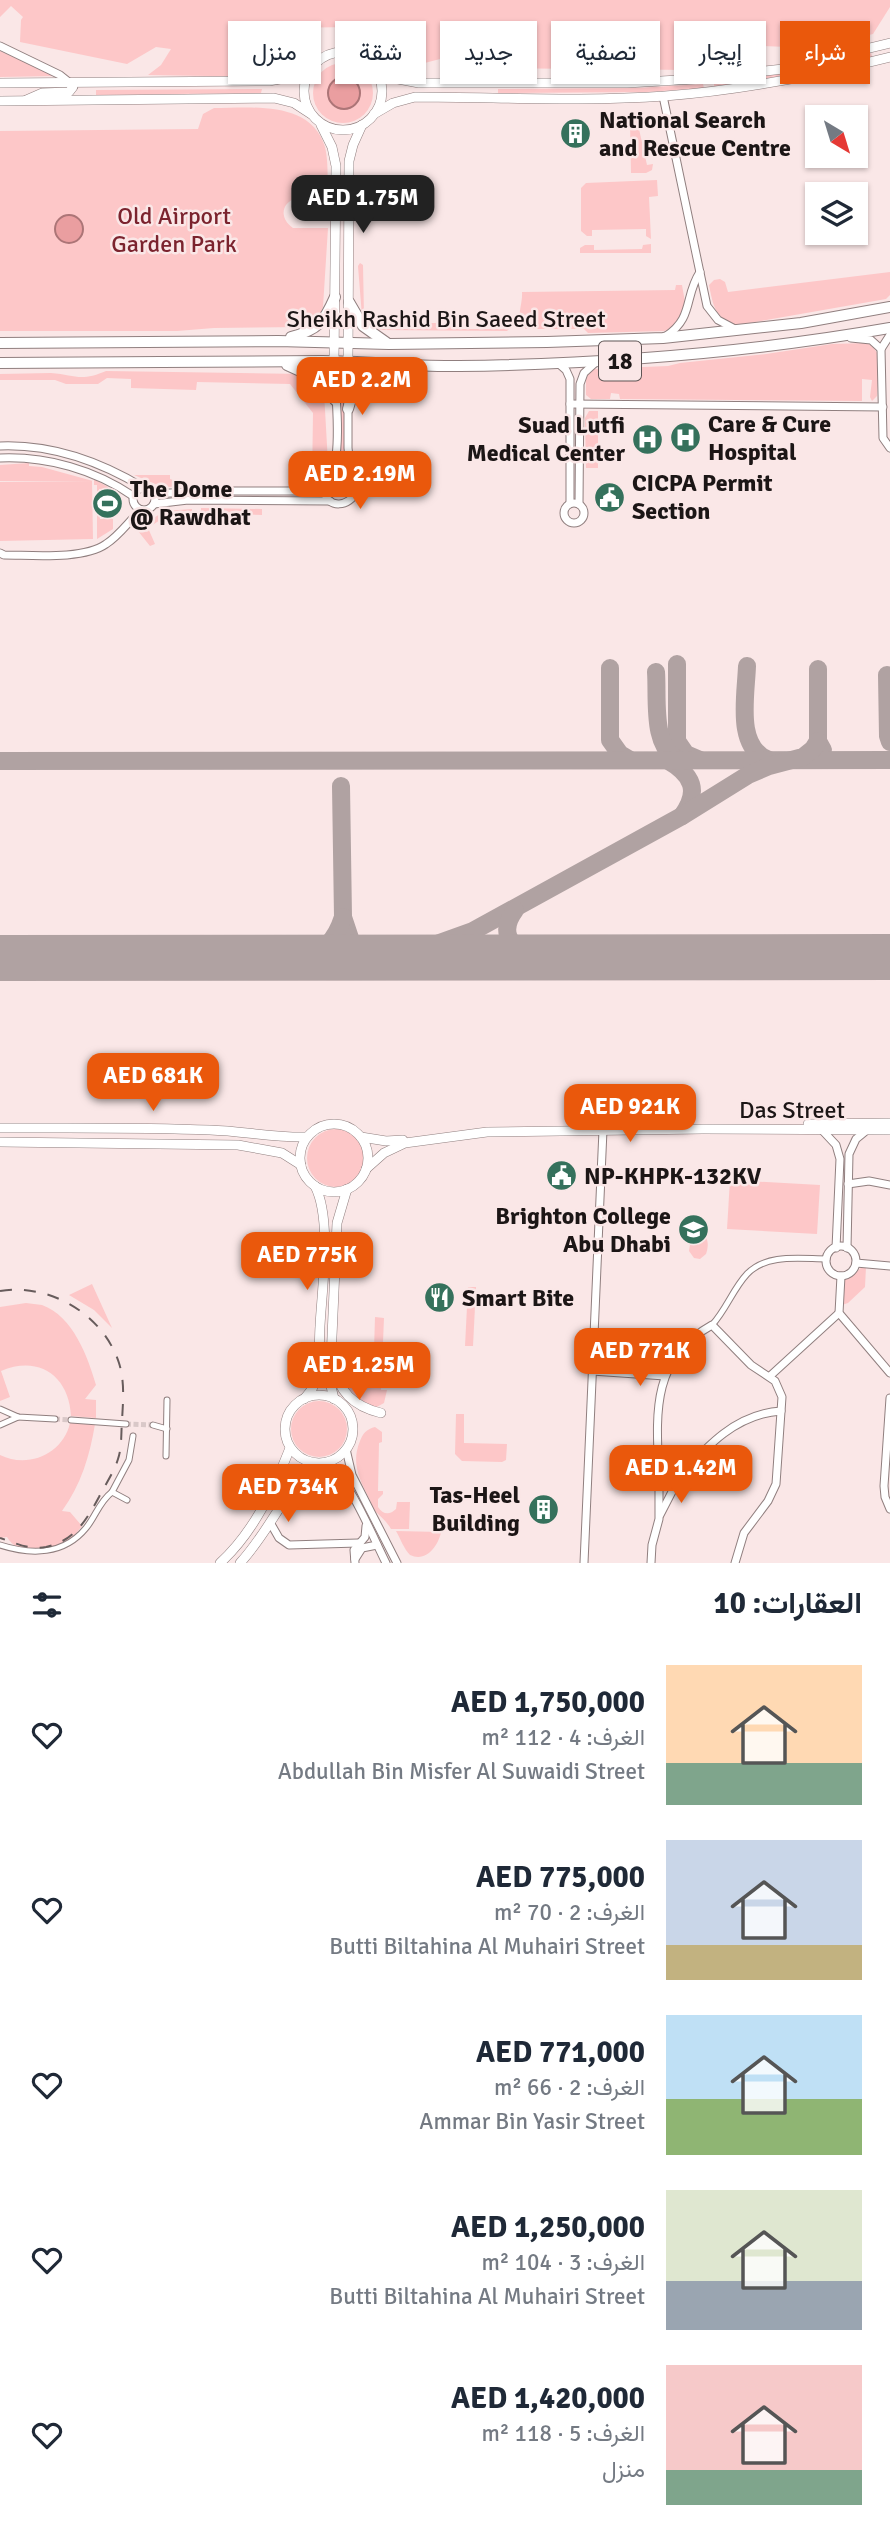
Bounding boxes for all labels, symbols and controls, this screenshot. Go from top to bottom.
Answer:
chip: منزل [228,21,321,84]
chip: شقة [335,21,426,84]
chip: جديد [440,21,537,84]
chip: تصفية [551,21,660,84]
chip: إيجار [674,21,766,84]
chip: شراء [780,21,870,84]
place label: National Search and Rescue Centre [599,105,791,163]
north arrow [805,105,868,168]
map controls [805,105,868,245]
building icon: National Search and Rescue Centre [559,117,593,151]
pin: AED 1.75M [283,176,443,235]
button: layers [805,182,868,245]
text: AED 1.75M [307,183,419,212]
park label: Old Airport Garden Park [111,201,237,259]
street label: Sheikh Rashid Bin Saeed Street [286,304,606,334]
road number: 18 [599,342,641,380]
pin: AED 2.2M [290,358,434,417]
text: AED 2.2M [313,365,411,394]
place label: Care & Cure Hospital [708,409,831,467]
place label: Suad Lutfi Medical Center [467,410,625,468]
hospital icon: Care & Cure Hospital [668,421,702,455]
hospital icon: Suad Lutfi Medical Center [631,422,665,456]
pin: AED 2.19M [280,452,440,511]
text: AED 2.19M [304,459,416,488]
place label: CICPA Permit Section [632,468,773,526]
place label: The Dome @ Rawdhat [130,474,251,532]
public building icon: CICPA Permit Section [592,480,626,514]
sports icon: The Dome @ Rawdhat [90,486,124,520]
pin: AED 681K [81,1054,225,1113]
text: AED 681K [103,1061,203,1090]
pin: AED 921K [558,1084,702,1144]
text: AED 921K [580,1092,680,1121]
street label: Das Street [739,1095,845,1125]
public building icon: NP-KHPK-132KV [544,1159,578,1193]
place label: NP-KHPK-132KV [584,1161,762,1191]
place label: Brighton College Abu Dhabi [495,1201,671,1259]
school or university icon: Brighton College Abu Dhabi [677,1213,711,1247]
pin: AED 775K [235,1232,379,1292]
text: AED 775K [257,1240,357,1269]
restaurant icon: Smart Bite [422,1281,456,1315]
place label: Smart Bite [462,1283,574,1313]
pin: AED 771K [568,1328,712,1388]
text: AED 771K [590,1336,690,1365]
pin: AED 1.25M [279,1342,439,1402]
text: AED 1.25M [303,1350,415,1379]
pin: AED 1.42M [601,1446,761,1505]
text: AED 1.42M [625,1453,737,1482]
pin: AED 734K [216,1464,360,1524]
text: AED 734K [238,1472,338,1501]
place label: Tas-Heel Building [430,1480,520,1538]
building icon: Tas-Heel Building [526,1492,560,1526]
text: العقارات: 10 [714,1585,862,1622]
icon: filters [28,1586,66,1624]
text: AED 1,750,000 [451,1684,645,1721]
icon: home [722,1693,806,1777]
icon: heart [28,1716,66,1754]
text: الغرف: 4 · 112 m² [482,1723,645,1752]
text: Abdullah Bin Misfer Al Suwaidi Street [278,1757,645,1786]
text: AED 775,000 [476,1859,645,1896]
icon: home [722,1868,806,1952]
icon: heart [28,1891,66,1929]
text: الغرف: 2 · 70 m² [494,1898,645,1927]
text: Butti Biltahina Al Muhairi Street [329,1932,645,1961]
text: AED 771,000 [476,2034,645,2071]
icon: home [722,2043,806,2127]
icon: heart [28,2066,66,2104]
text: الغرف: 2 · 66 m² [494,2073,645,2102]
text: Ammar Bin Yasir Street [419,2107,645,2136]
text: AED 1,250,000 [451,2209,645,2246]
icon: home [722,2218,806,2302]
icon: heart [28,2241,66,2279]
text: الغرف: 3 · 104 m² [482,2248,645,2277]
text: Butti Biltahina Al Muhairi Street [329,2282,645,2311]
text: AED 1,420,000 [451,2380,645,2417]
icon: home [722,2393,806,2477]
icon: heart [28,2416,66,2454]
text: الغرف: 5 · 118 m² [482,2419,645,2448]
text: منزل [602,2455,645,2484]

